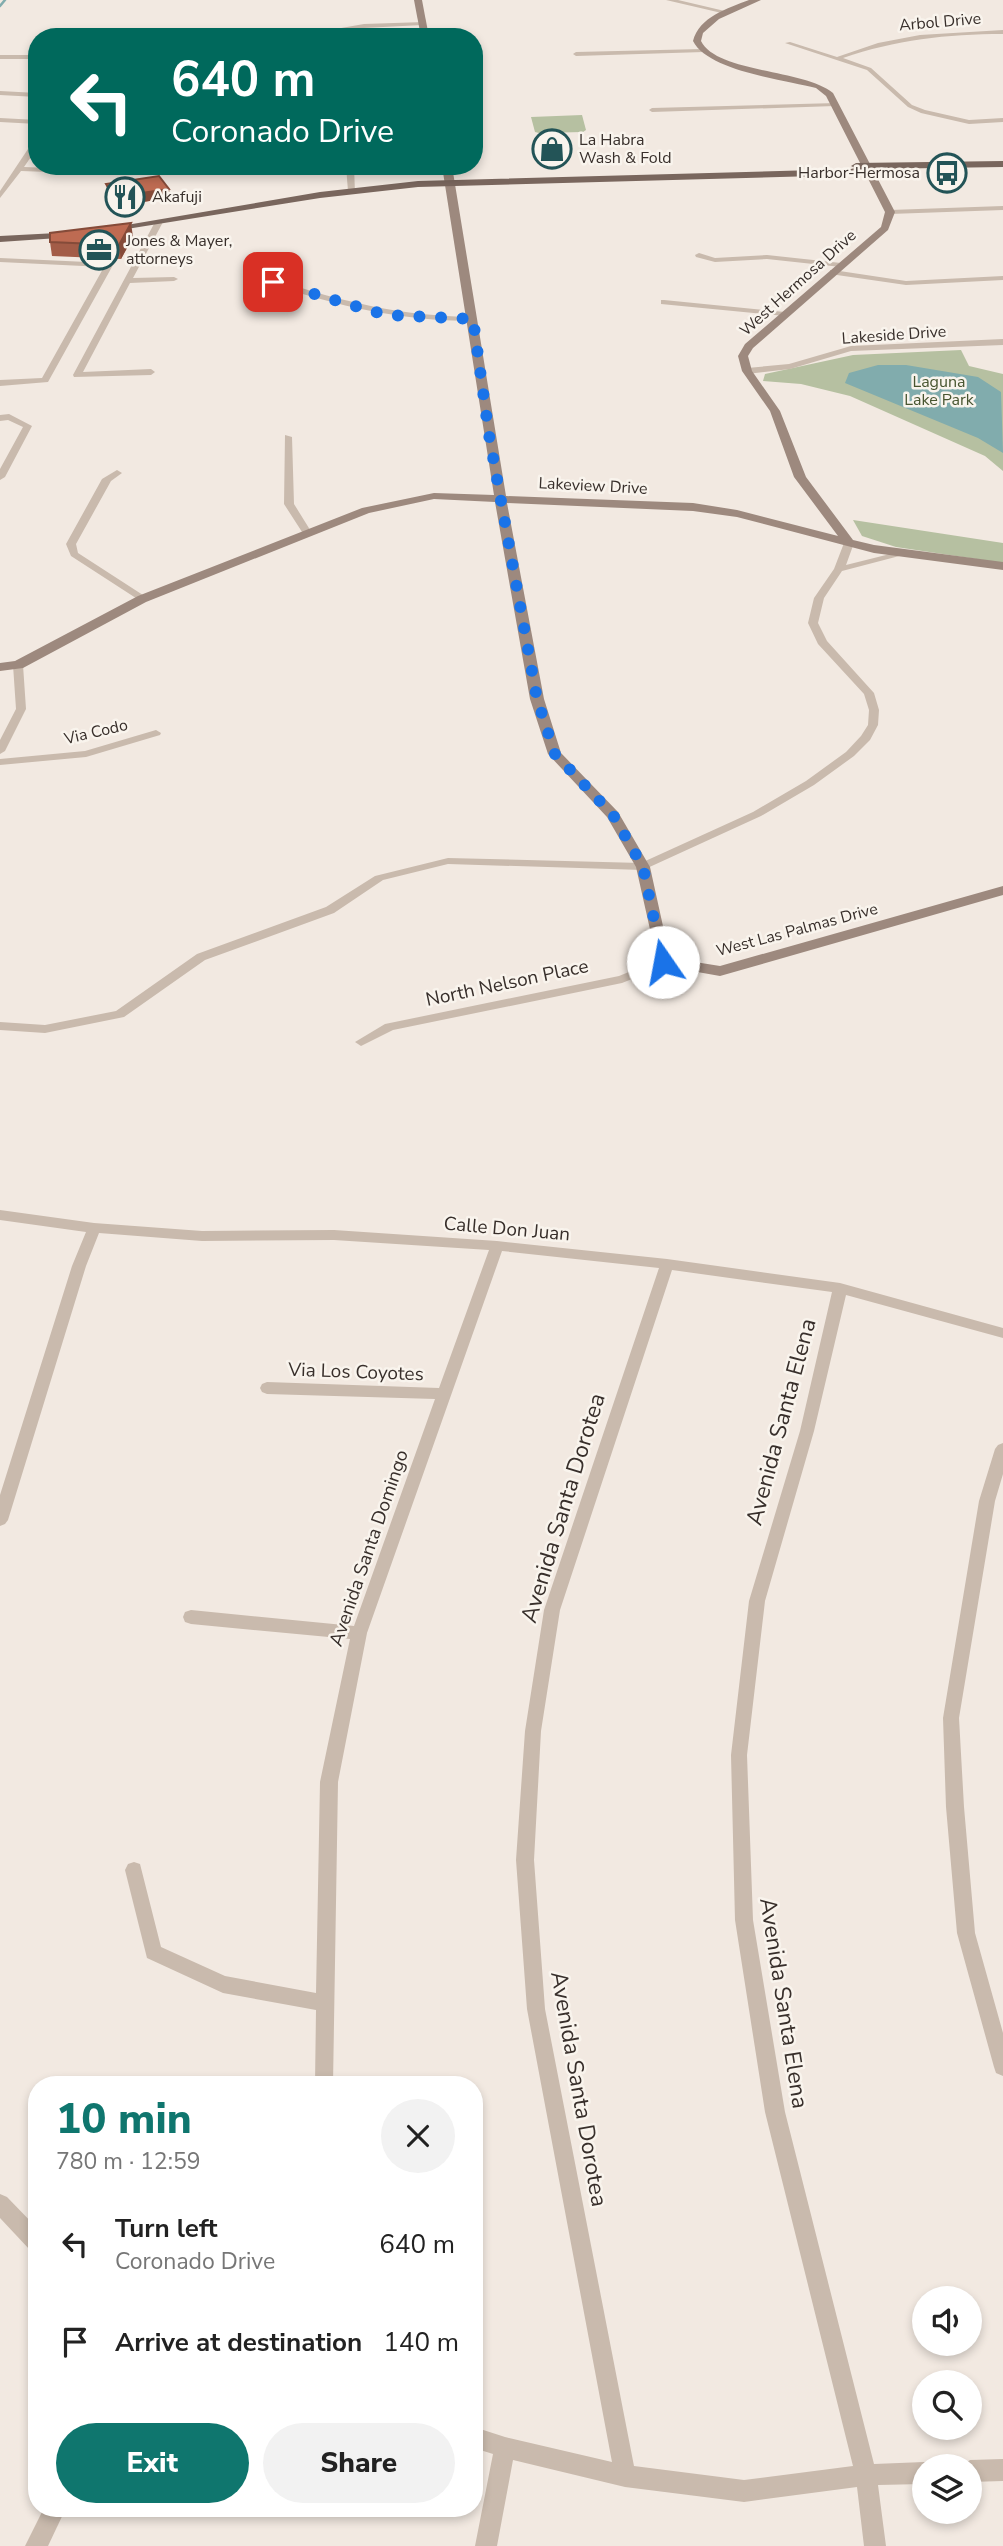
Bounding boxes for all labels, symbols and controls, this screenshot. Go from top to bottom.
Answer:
street label: Arbol Drive [898,7,982,37]
text: 640 m [171,46,315,113]
icon: left [56,56,147,147]
text: Coronado Drive [171,110,394,153]
shop icon: La Habra Wash & Fold [531,128,573,170]
place label: La Habra Wash & Fold [579,129,672,169]
bus stop icon: Harbor-Hermosa [926,152,968,194]
place label: Harbor-Hermosa [798,162,920,184]
restaurant icon: Akafuji [104,176,146,218]
place label: Akafuji [152,186,202,208]
street label: West Hermosa Drive [735,225,861,341]
office icon: Jones & Mayer, attorneys [78,229,120,271]
place label: Jones & Mayer, attorneys [125,230,232,270]
pin [243,252,303,312]
icon: arrive [254,263,292,301]
street label: Lakeside Drive [841,320,947,350]
park label: Laguna Lake Park [904,371,975,411]
street label: Lakeview Drive [538,472,648,500]
street label: Via Codo [61,714,130,750]
street label: West Las Palmas Drive [714,898,880,962]
position arrow [626,925,700,999]
street label: North Nelson Place [423,953,591,1013]
street label: Calle Don Juan [443,1211,571,1247]
street label: Avenida Santa Elena [738,1315,824,1529]
street label: Via Los Coyotes [287,1357,424,1387]
street label: Avenida Santa Dorotea [513,1389,613,1627]
street label: Avenida Santa Domingo [323,1446,415,1650]
street label: Avenida Santa Elena [752,1895,816,2111]
street label: Avenida Santa Dorotea [543,1969,615,2209]
text: 10 min [56,2091,192,2148]
button: close [381,2099,455,2173]
text: 780 m · 12:59 [56,2146,201,2177]
text: Turn left [115,2211,218,2246]
icon: left [56,2225,94,2263]
text: 640 m [379,2227,455,2262]
text: Coronado Drive [115,2246,275,2277]
map controls [912,2286,982,2524]
button: sound [912,2286,982,2356]
icon: arrive [56,2323,94,2361]
text: Arrive at destination [115,2325,362,2360]
text: 140 m [383,2325,459,2360]
button: search [912,2370,982,2440]
button: Exit [56,2423,249,2503]
button: Share [263,2423,455,2503]
button: layers [912,2454,982,2524]

